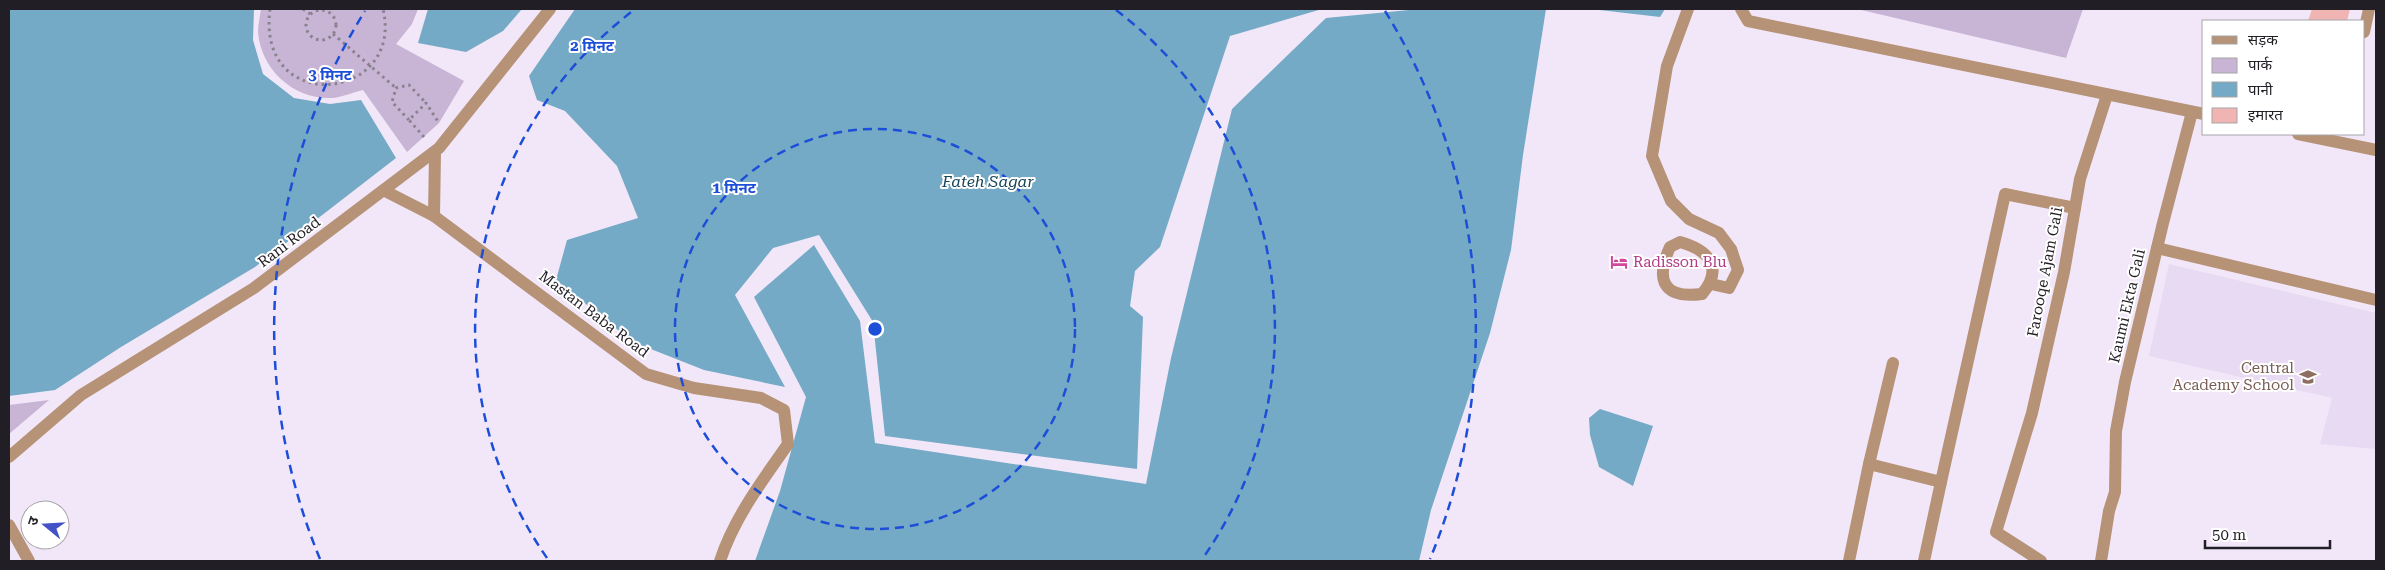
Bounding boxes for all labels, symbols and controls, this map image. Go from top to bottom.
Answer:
legend [2202,20,2365,135]
text: सड़क [2248,31,2278,49]
text: 2 मिनट [570,37,615,55]
text: पार्क [2248,56,2272,74]
text: 3 मिनट [308,66,353,84]
text: पानी [2248,81,2274,99]
text: इमारत [2248,106,2283,124]
water label: Fateh Sagar [941,172,1034,191]
text: 1 मिनट [712,179,757,197]
street label: Farooqe Ajam Gali [2024,205,2066,339]
street label: Rani Road [254,212,324,271]
street label: Kaumi Ekta Gali [2105,247,2149,365]
hotel icon: Radisson Blu [1609,252,1629,272]
place label: Radisson Blu [1633,253,1727,271]
street label: Mastan Baba Road [536,267,653,361]
centre of rings [866,320,884,338]
place label: Central Academy School [2172,359,2294,394]
school or university icon: Central Academy School [2298,367,2318,387]
north arrow [20,500,70,550]
text: उ [24,514,42,527]
scale bar [2205,518,2330,550]
text: 50 m [2212,526,2247,544]

